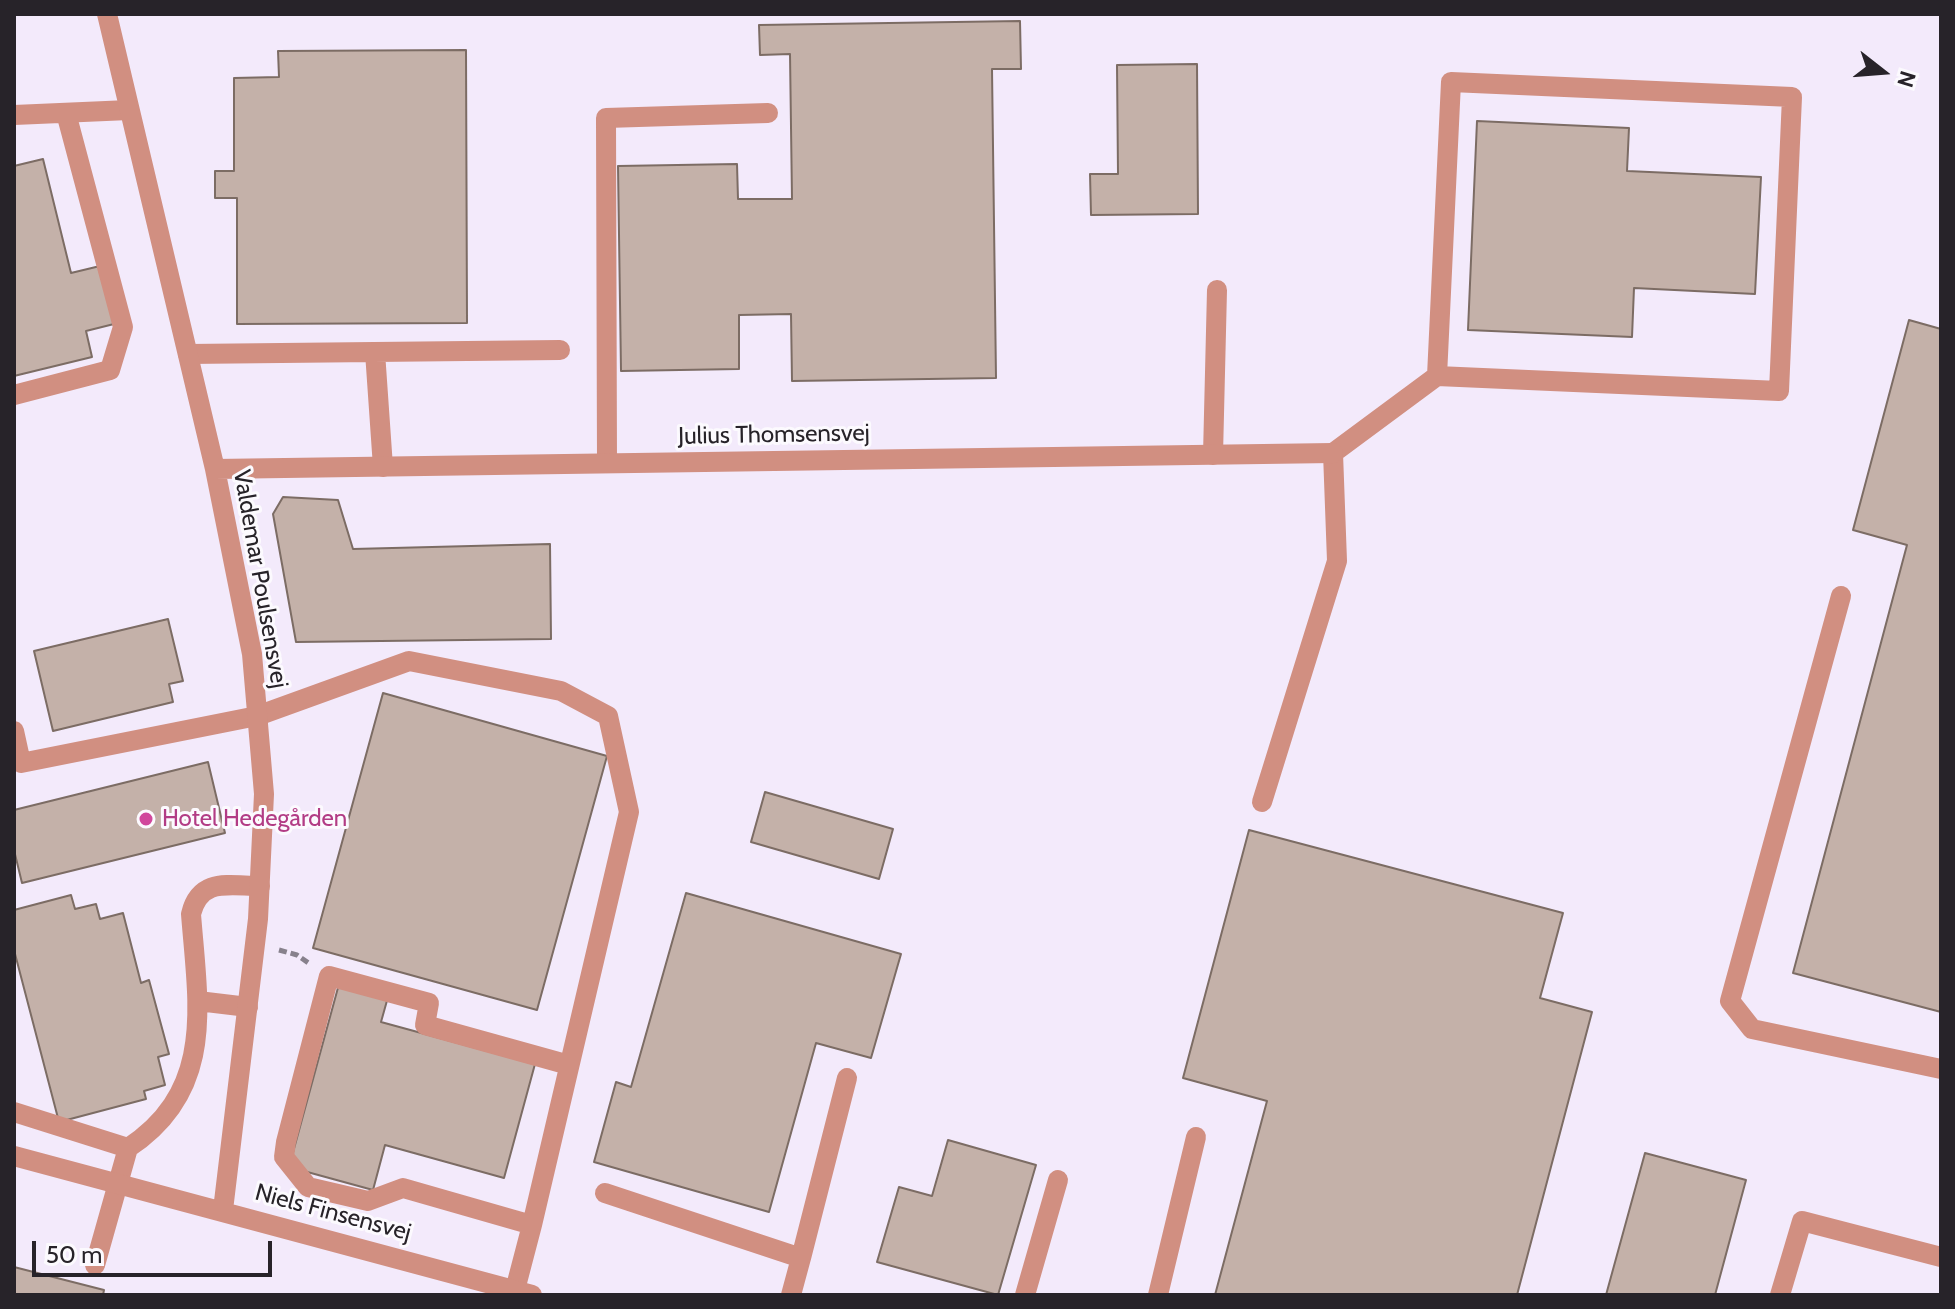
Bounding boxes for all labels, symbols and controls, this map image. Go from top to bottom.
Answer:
north arrow [1843,32,1923,112]
text: N [1891,68,1922,91]
street label: Julius Thomsensvej [678,419,870,451]
street label: Valdemar Poulsensvej [227,468,293,690]
place label: Hotel Hedegården [162,805,347,833]
marker: Hotel Hedegården [137,810,155,828]
street label: Niels Finsensvej [252,1178,414,1248]
scale bar [36,1225,276,1275]
text: 50 m [46,1240,102,1269]

